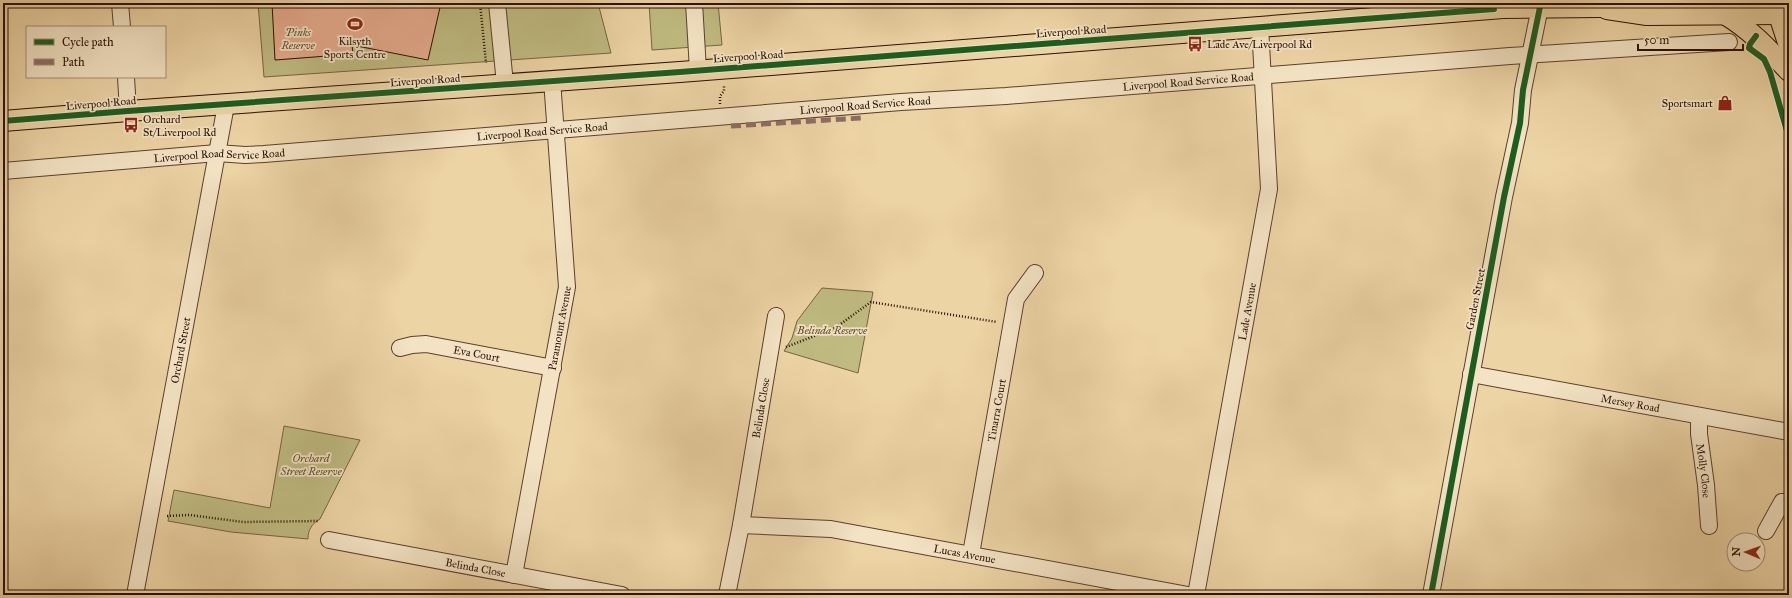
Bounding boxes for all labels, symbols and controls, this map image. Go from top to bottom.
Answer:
sports icon: Kilsyth Sports Centre [346,15,364,33]
street label: Liverpool Road [1035,23,1107,40]
legend [26,26,166,78]
park label: Pinks Reserve [280,26,316,52]
scale bar [1638,26,1743,52]
text: 50 m [1644,33,1669,47]
text: Cycle path [62,35,114,49]
place label: Kilsyth Sports Centre [324,35,387,61]
bus stop icon: Lade Ave/Liverpool Rd [1186,35,1204,53]
place label: Lade Ave/Liverpool Rd [1207,38,1313,51]
street label: Liverpool Road [712,48,784,65]
text: Path [62,55,85,69]
street label: Liverpool Road Service Road [1122,70,1255,94]
street label: Liverpool Road [389,72,461,89]
street label: Liverpool Road [65,94,137,113]
street label: Liverpool Road Service Road [799,94,932,117]
shop icon: Sportsmart [1716,94,1734,112]
place label: Sportsmart [1662,97,1713,110]
place label: Orchard St/Liverpool Rd [143,113,217,139]
bus stop icon: Orchard St/Liverpool Rd [122,116,140,134]
street label: Liverpool Road Service Road [476,120,609,144]
street label: Liverpool Road Service Road [153,146,286,165]
street label: Garden Street [1463,267,1488,331]
street label: Lade Avenue [1236,281,1259,342]
street label: Paramount Avenue [546,285,574,371]
street label: Orchard Street [168,316,194,385]
park label: Belinda Reserve [796,324,868,337]
street label: Eva Court [452,343,501,365]
street label: Belinda Close [750,377,773,439]
street label: Tinarra Court [985,378,1009,443]
street label: Mersey Road [1600,392,1661,415]
street label: Molly Close [1693,443,1713,499]
park label: Orchard Street Reserve [279,452,342,478]
north arrow [1726,532,1766,572]
street label: Lucas Avenue [933,542,997,566]
text: N [1730,546,1743,557]
street label: Belinda Close [444,556,507,580]

